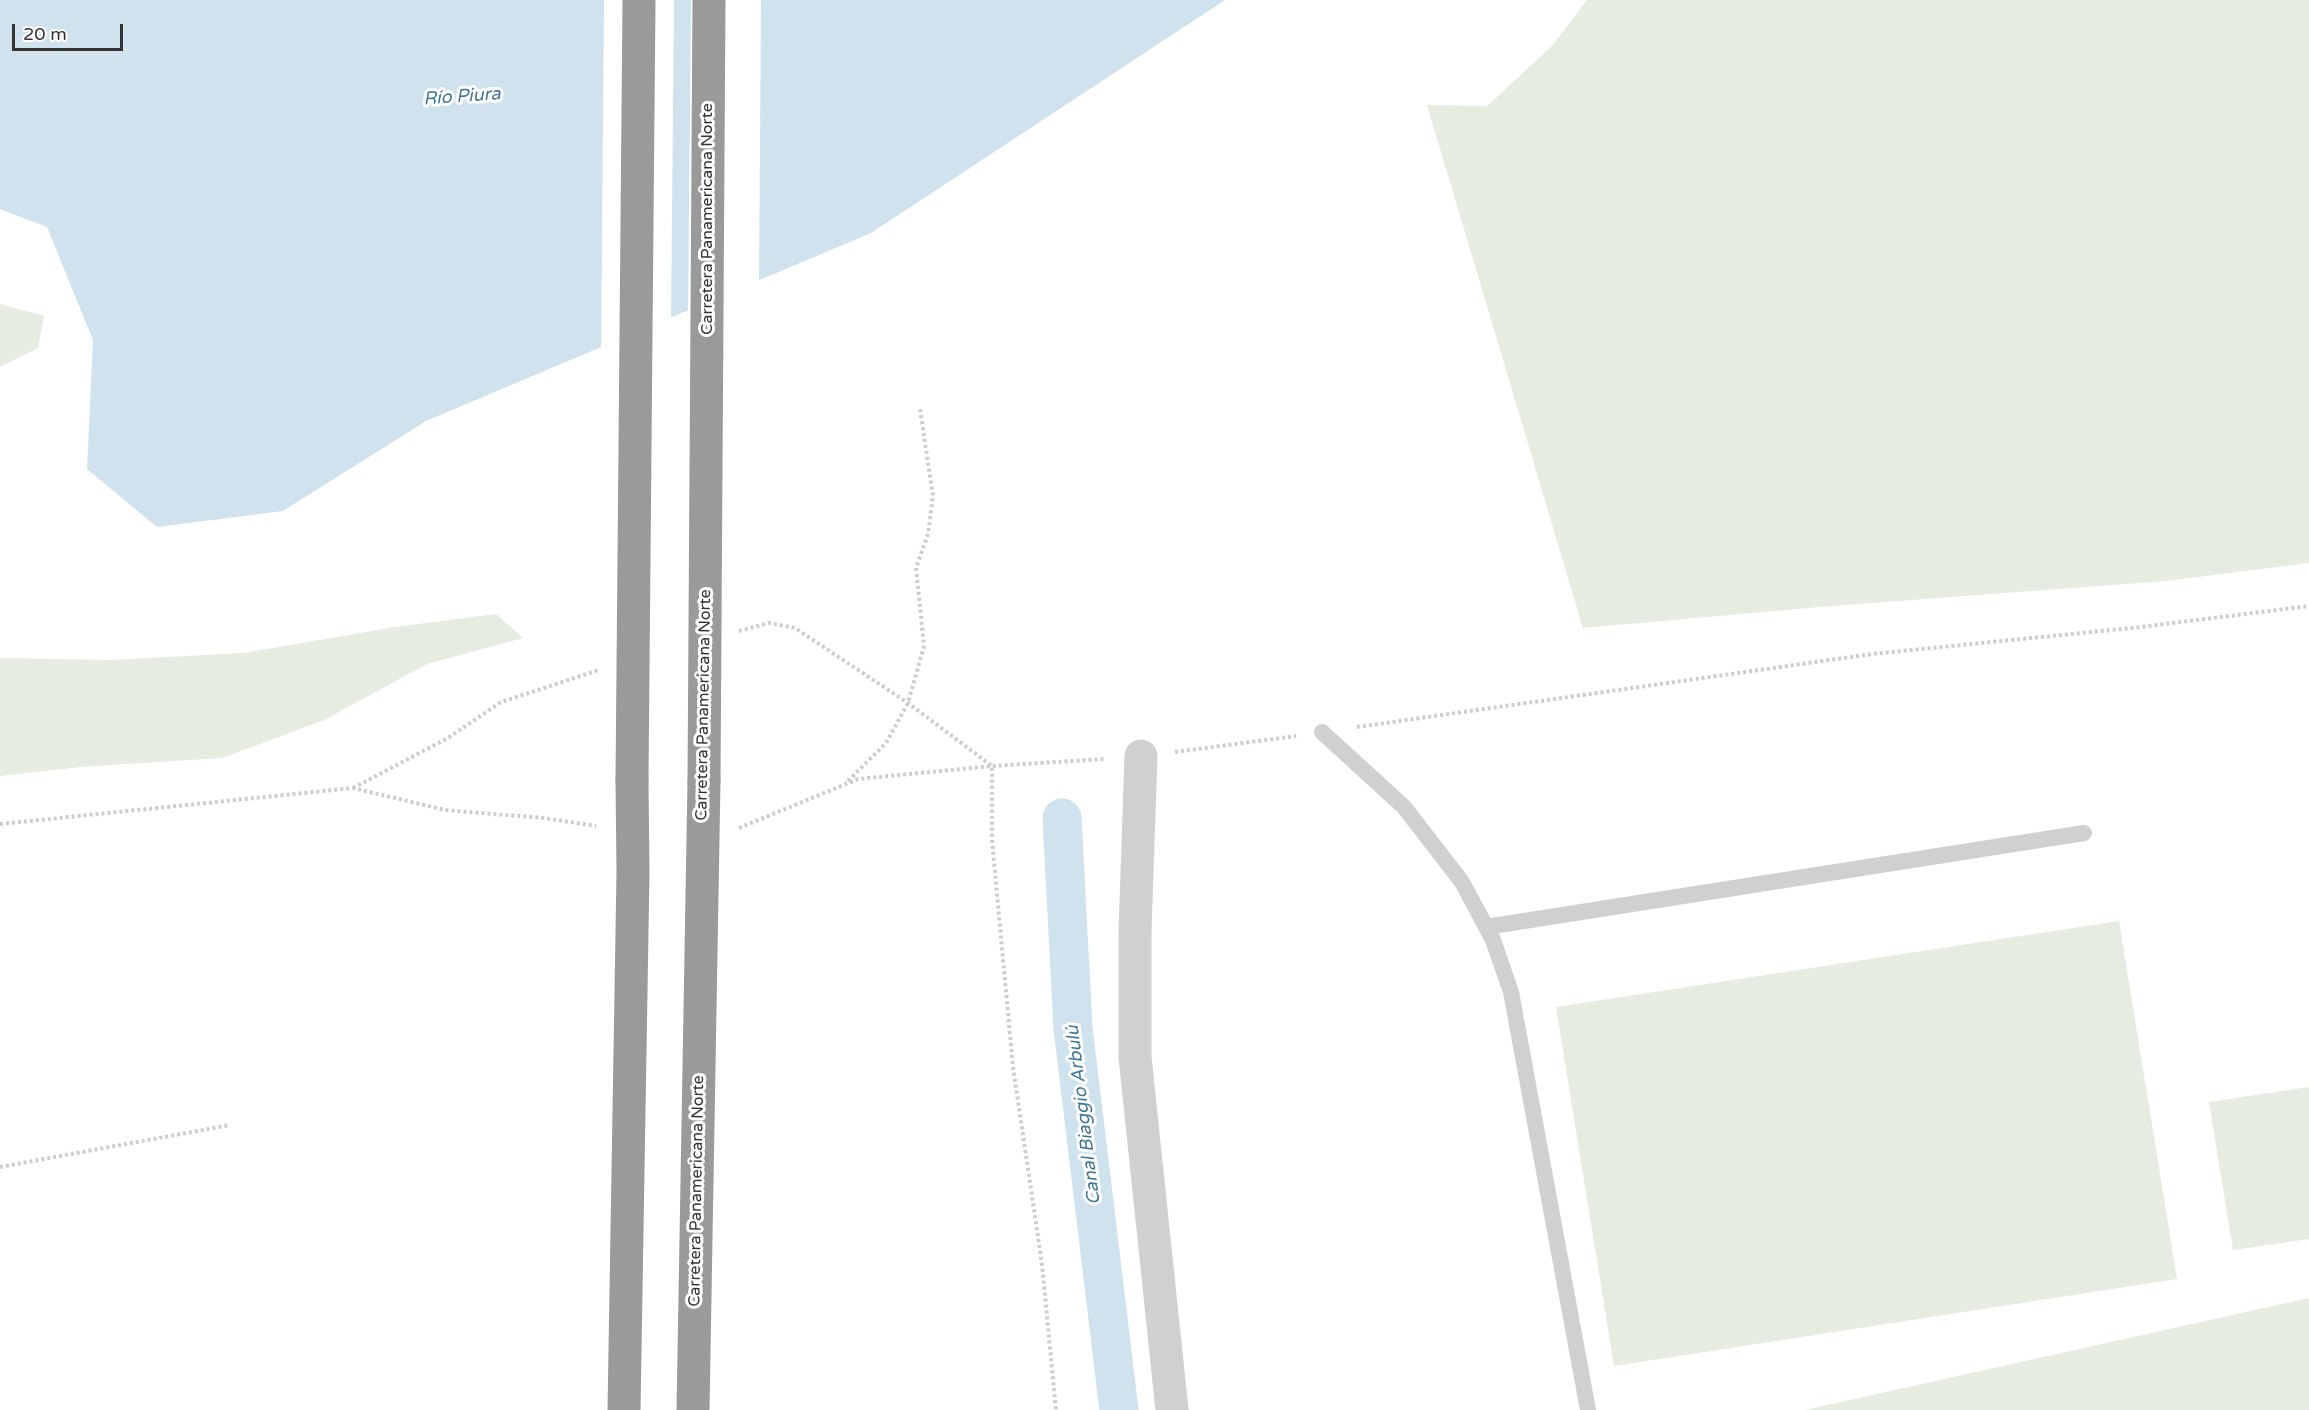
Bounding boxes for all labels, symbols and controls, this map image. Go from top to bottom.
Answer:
scale bar [15,12,126,50]
text: 20 m [23,23,67,45]
water label: Río Piura [423,84,501,110]
street label: Carretera Panamericana Norte [698,103,718,335]
street label: Carretera Panamericana Norte [692,589,716,821]
water label: Canal Biaggio Arbulú [1062,1024,1106,1206]
street label: Carretera Panamericana Norte [685,1075,709,1307]

